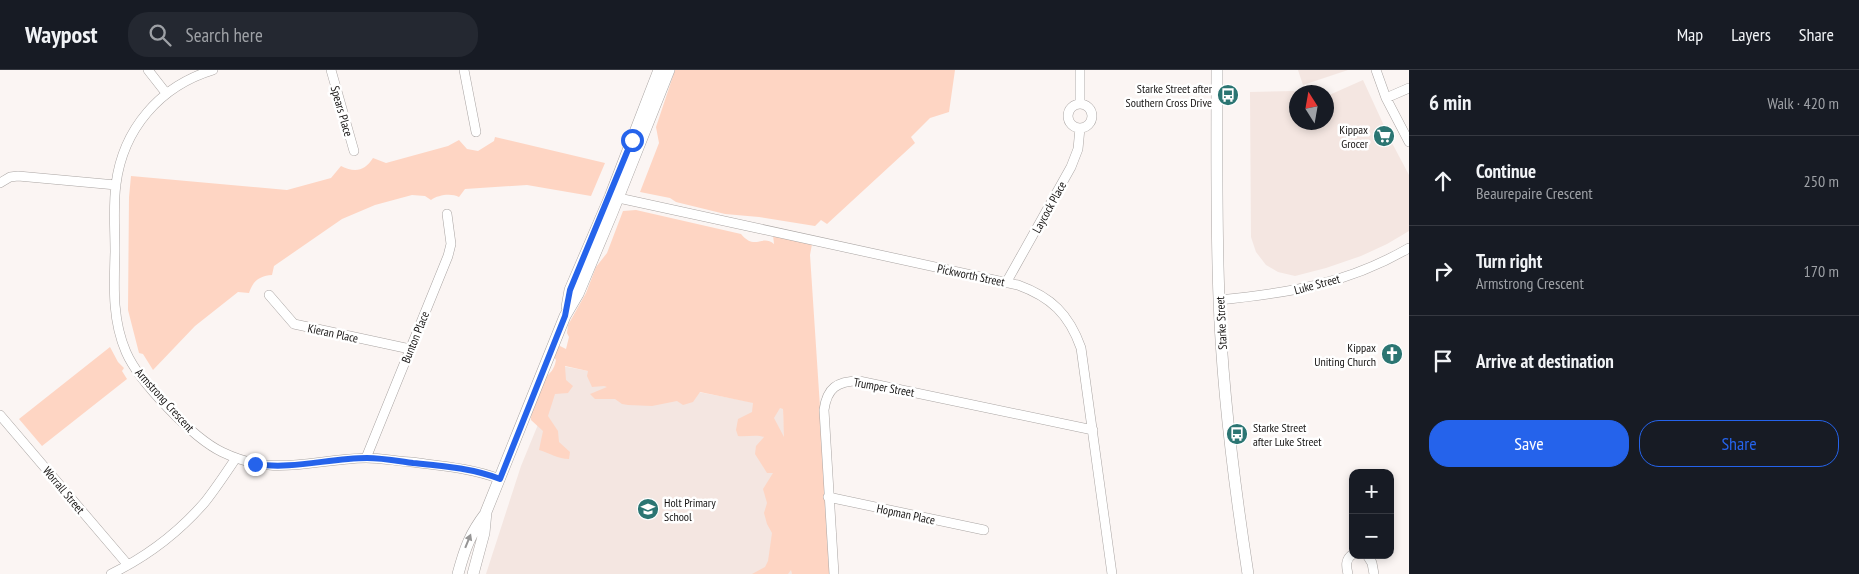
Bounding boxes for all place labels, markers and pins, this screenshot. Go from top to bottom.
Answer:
place label: Starke Street after Southern Cross Drive [1126,81,1213,110]
bus stop icon: Starke Street after Southern Cross Drive [1216,83,1240,107]
place label: Kippax Grocer [1339,122,1369,151]
supermarket icon: Kippax Grocer [1372,124,1396,148]
place label: Kippax Uniting Church [1314,340,1376,369]
church icon: Kippax Uniting Church [1380,342,1404,366]
place label: Starke Street after Luke Street [1253,420,1322,449]
bus stop icon: Starke Street after Luke Street [1225,422,1249,446]
place label: Holt Primary School [664,495,716,524]
school or university icon: Holt Primary School [636,497,660,521]

